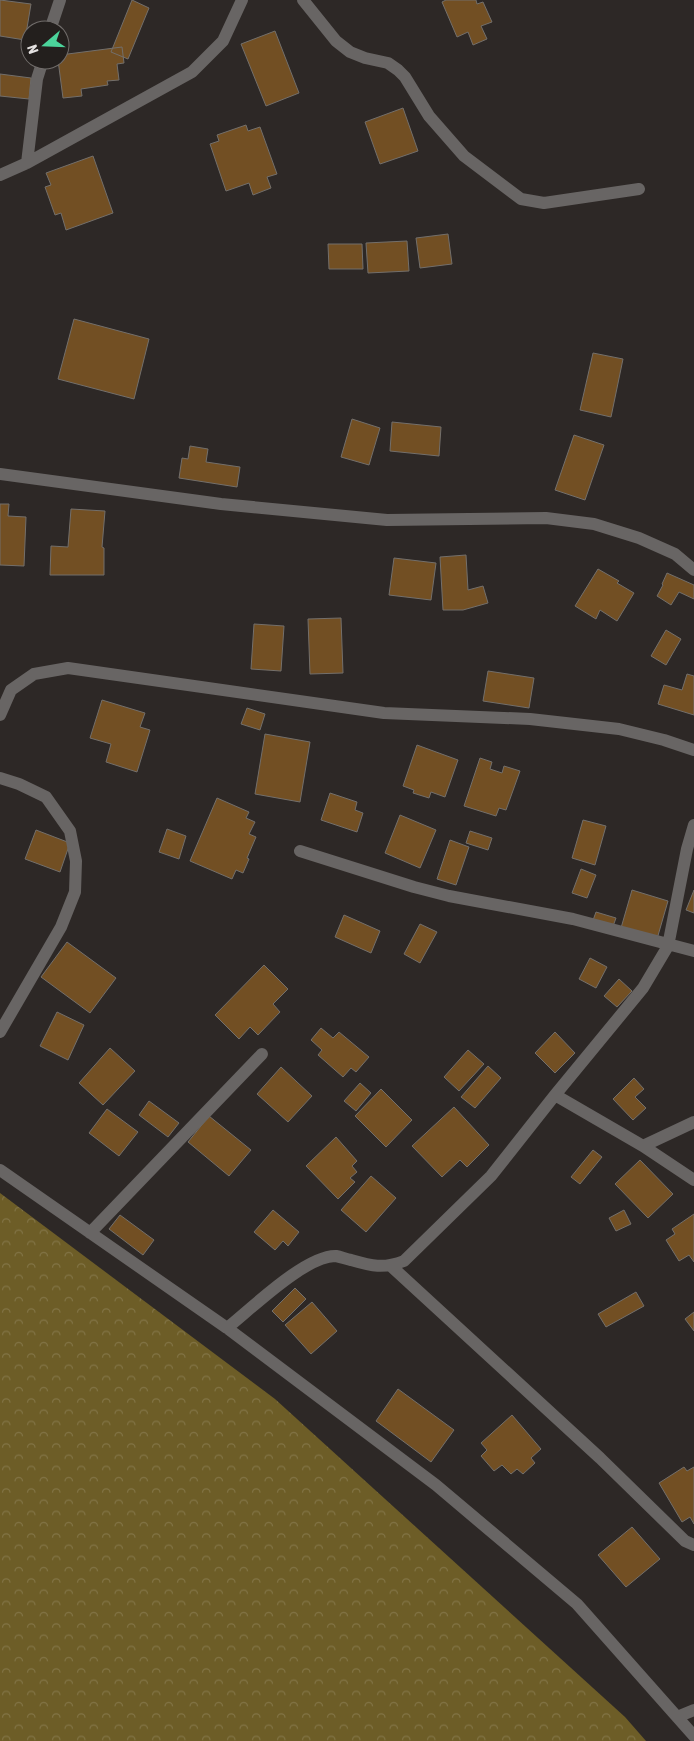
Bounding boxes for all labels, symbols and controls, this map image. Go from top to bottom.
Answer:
north arrow [20,20,70,70]
text: N [24,43,42,56]

